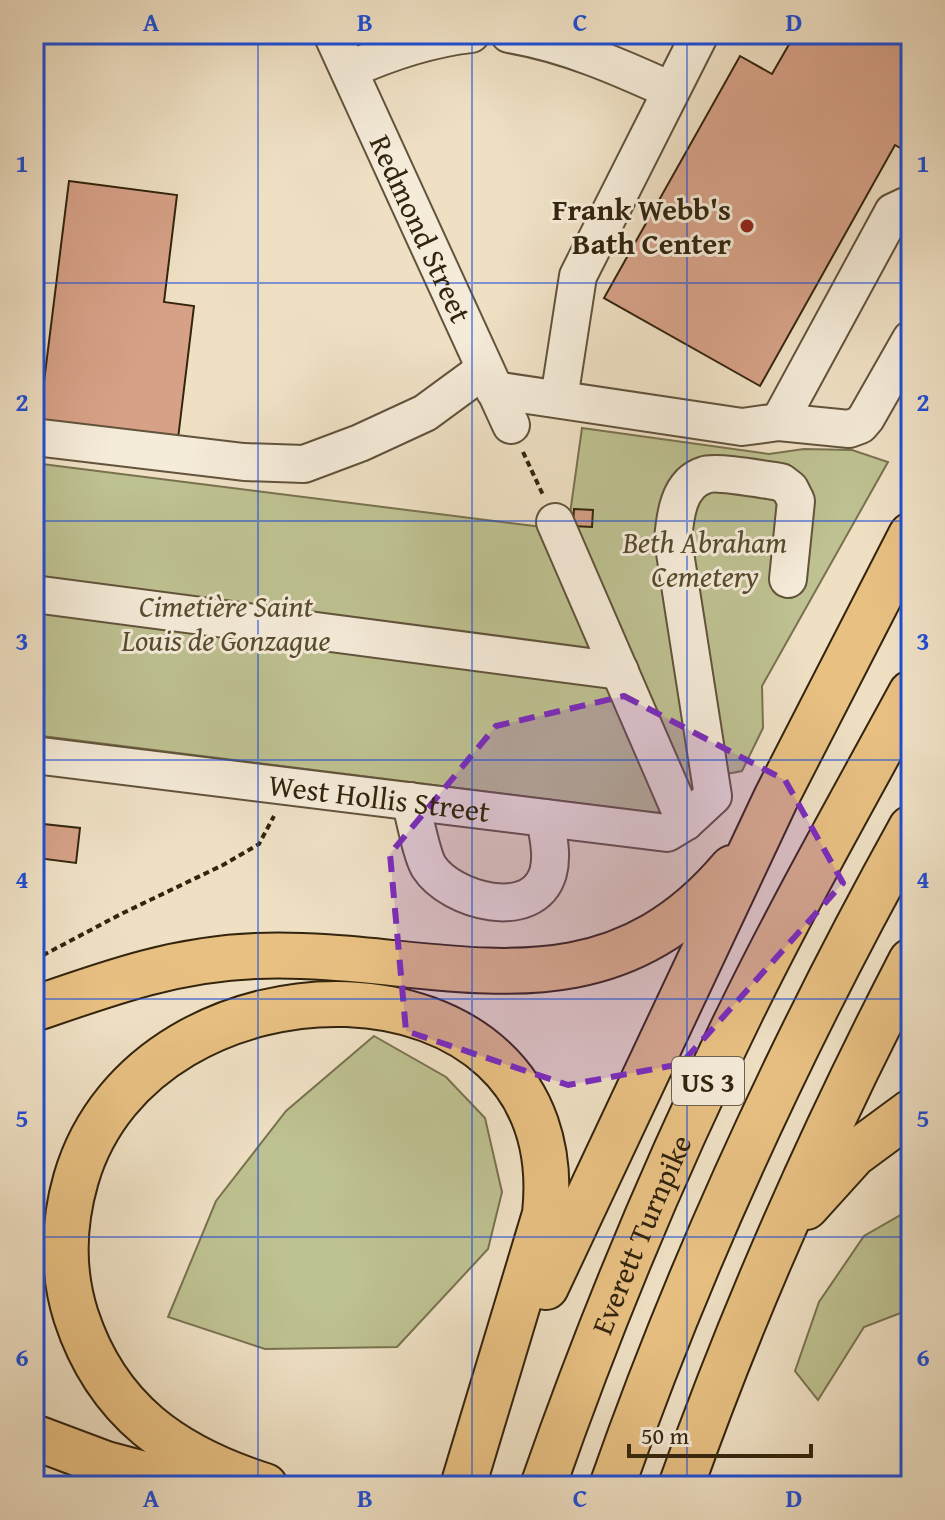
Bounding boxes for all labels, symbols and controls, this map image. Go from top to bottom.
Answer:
text: A [143,2,160,41]
text: B [357,2,373,41]
text: C [573,2,587,41]
text: D [786,2,802,41]
street label: Redmond Street [359,127,483,330]
text: 1 [15,143,29,182]
text: 1 [916,143,930,182]
place label: Frank Webb's Bath Center [552,187,731,265]
marker: Frank Webb's Bath Center [738,217,756,235]
text: 2 [15,382,29,421]
text: 2 [916,382,930,421]
park label: Beth Abraham Cemetery [622,520,787,598]
park label: Cimetière Saint Louis de Gonzague [120,584,331,662]
text: 3 [15,621,29,660]
text: 3 [916,621,930,660]
street label: West Hollis Street [266,762,493,833]
text: 4 [15,859,29,898]
text: 4 [916,859,930,898]
road number: US 3 [672,1057,744,1105]
text: 5 [15,1098,29,1137]
text: 5 [916,1098,930,1137]
street label: Everett Turnpike [579,1127,702,1341]
text: 6 [15,1337,29,1376]
text: 6 [916,1337,930,1376]
scale bar [629,1408,811,1458]
text: 50 m [641,1418,689,1453]
text: A [143,1478,160,1517]
text: B [357,1478,373,1517]
text: C [573,1478,587,1517]
text: D [786,1478,802,1517]

